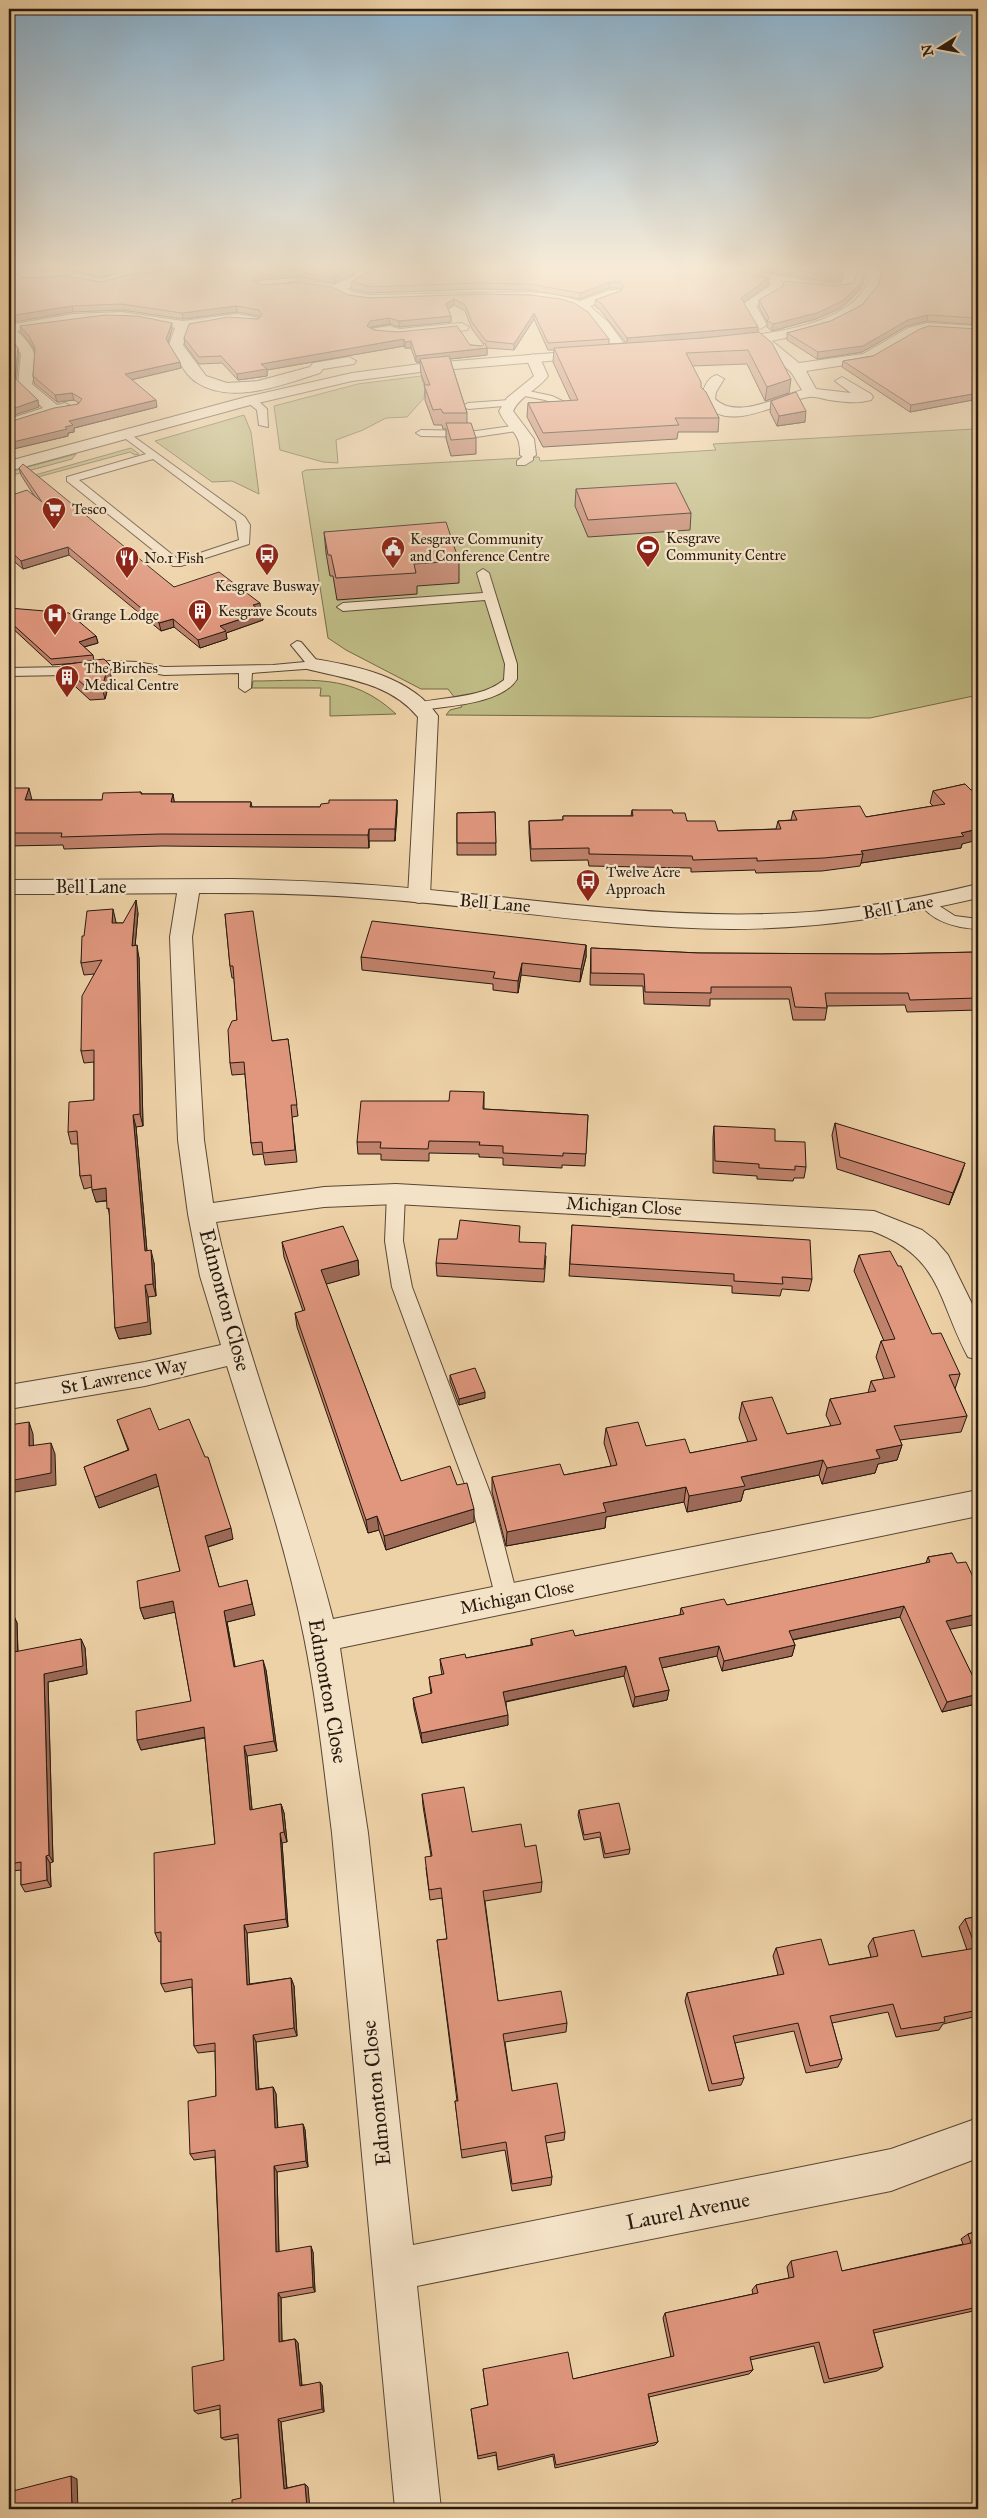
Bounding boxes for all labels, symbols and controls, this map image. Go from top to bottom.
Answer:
north arrow [914,22,964,72]
text: N [918,43,937,58]
supermarket icon: Tesco [41,496,67,530]
place label: Tesco [72,500,107,518]
place label: Kesgrave Community Centre [666,529,786,564]
place label: Kesgrave Community and Conference Centre [410,530,550,565]
sports icon: Kesgrave Community Centre [635,534,661,568]
public building icon: Kesgrave Community and Conference Centre [380,535,406,569]
bus stop icon: Kesgrave Busway [254,542,280,576]
restaurant icon: No.1 Fish [114,545,140,579]
place label: No.1 Fish [144,549,205,567]
place label: Kesgrave Busway [215,577,320,595]
building icon: Kesgrave Scouts [187,598,213,632]
hospital icon: Grange Lodge [42,602,68,636]
place label: Kesgrave Scouts [218,602,317,620]
place label: Grange Lodge [72,606,159,624]
place label: The Birches Medical Centre [84,659,179,694]
building icon: The Birches Medical Centre [54,664,80,698]
place label: Twelve Acre Approach [605,863,681,898]
bus stop icon: Twelve Acre Approach [575,868,601,902]
street label: Bell Lane [55,876,127,898]
street label: Bell Lane [459,889,531,917]
street label: Bell Lane [861,890,935,924]
street label: Michigan Close [565,1192,682,1221]
street label: Edmonton Close [194,1226,257,1374]
street label: St Lawrence Way [59,1353,189,1399]
street label: Michigan Close [458,1575,576,1620]
street label: Edmonton Close [302,1617,354,1766]
street label: Edmonton Close [355,2019,397,2167]
street label: Laurel Avenue [624,2186,752,2236]

